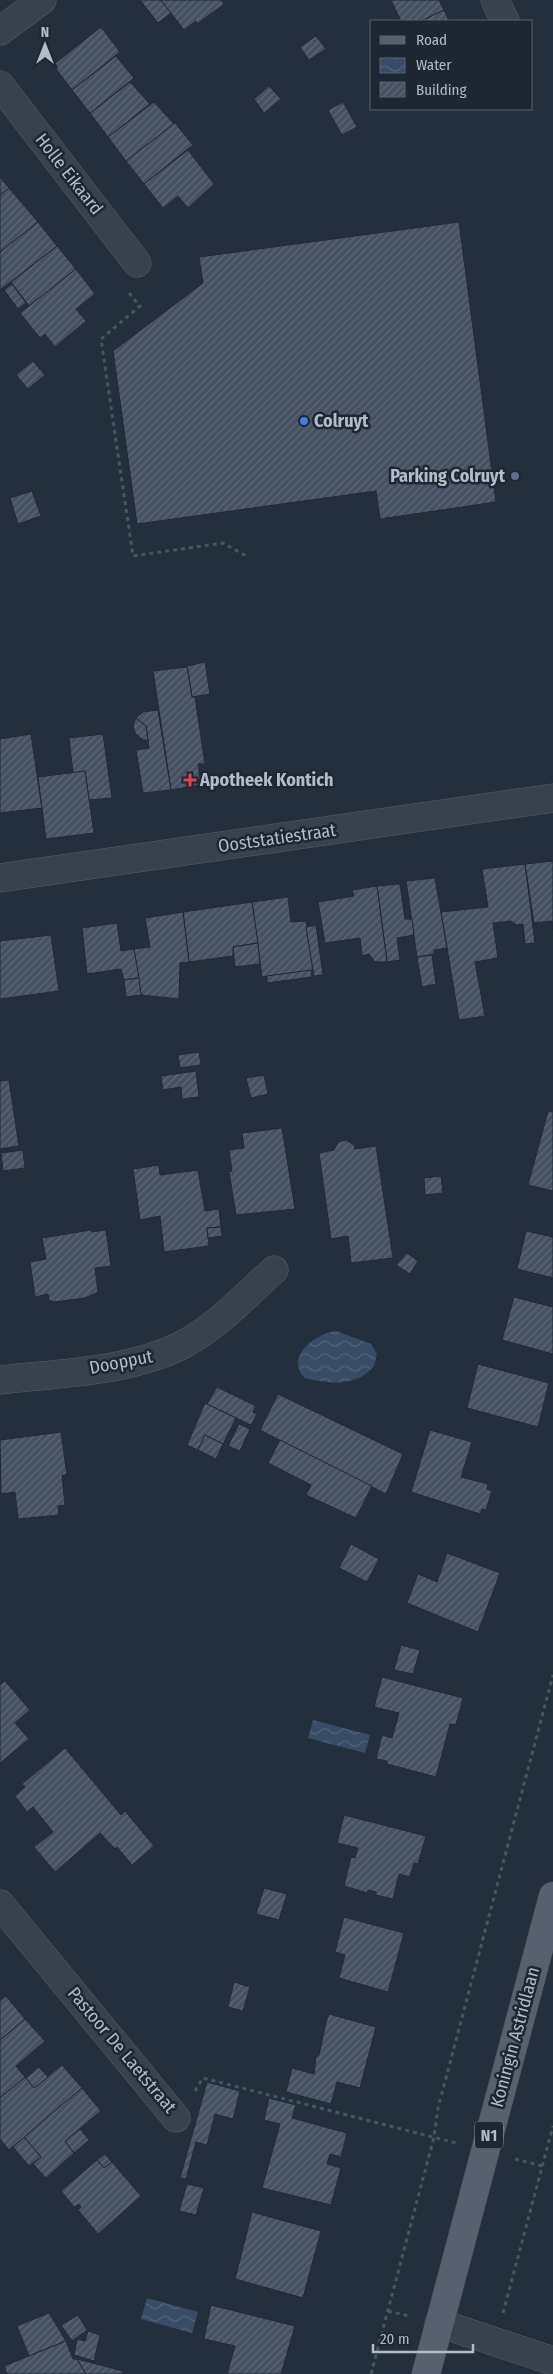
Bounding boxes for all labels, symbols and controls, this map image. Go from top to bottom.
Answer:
north arrow [20,20,70,70]
legend [370,20,533,110]
text: N [41,24,49,41]
text: Road [416,31,447,49]
text: Water [416,56,452,74]
text: Building [416,81,467,99]
street label: Holle Eikaard [30,129,108,219]
place label: Colruyt [314,410,369,432]
marker: Colruyt [298,415,310,427]
place label: Parking Colruyt [390,465,506,487]
marker: Parking Colruyt [509,470,521,482]
place label: Apotheek Kontich [199,769,334,791]
marker: Apotheek Kontich [184,774,196,786]
street label: Ooststatiestraat [217,819,337,857]
street label: Doopput [88,1345,155,1379]
street label: Koningin Astridlaan [486,1965,544,2109]
street label: Pastoor De Laetstraat [63,1983,181,2118]
road number: N1 [475,2122,503,2148]
scale bar [373,2322,473,2354]
text: 20 m [380,2330,410,2348]

